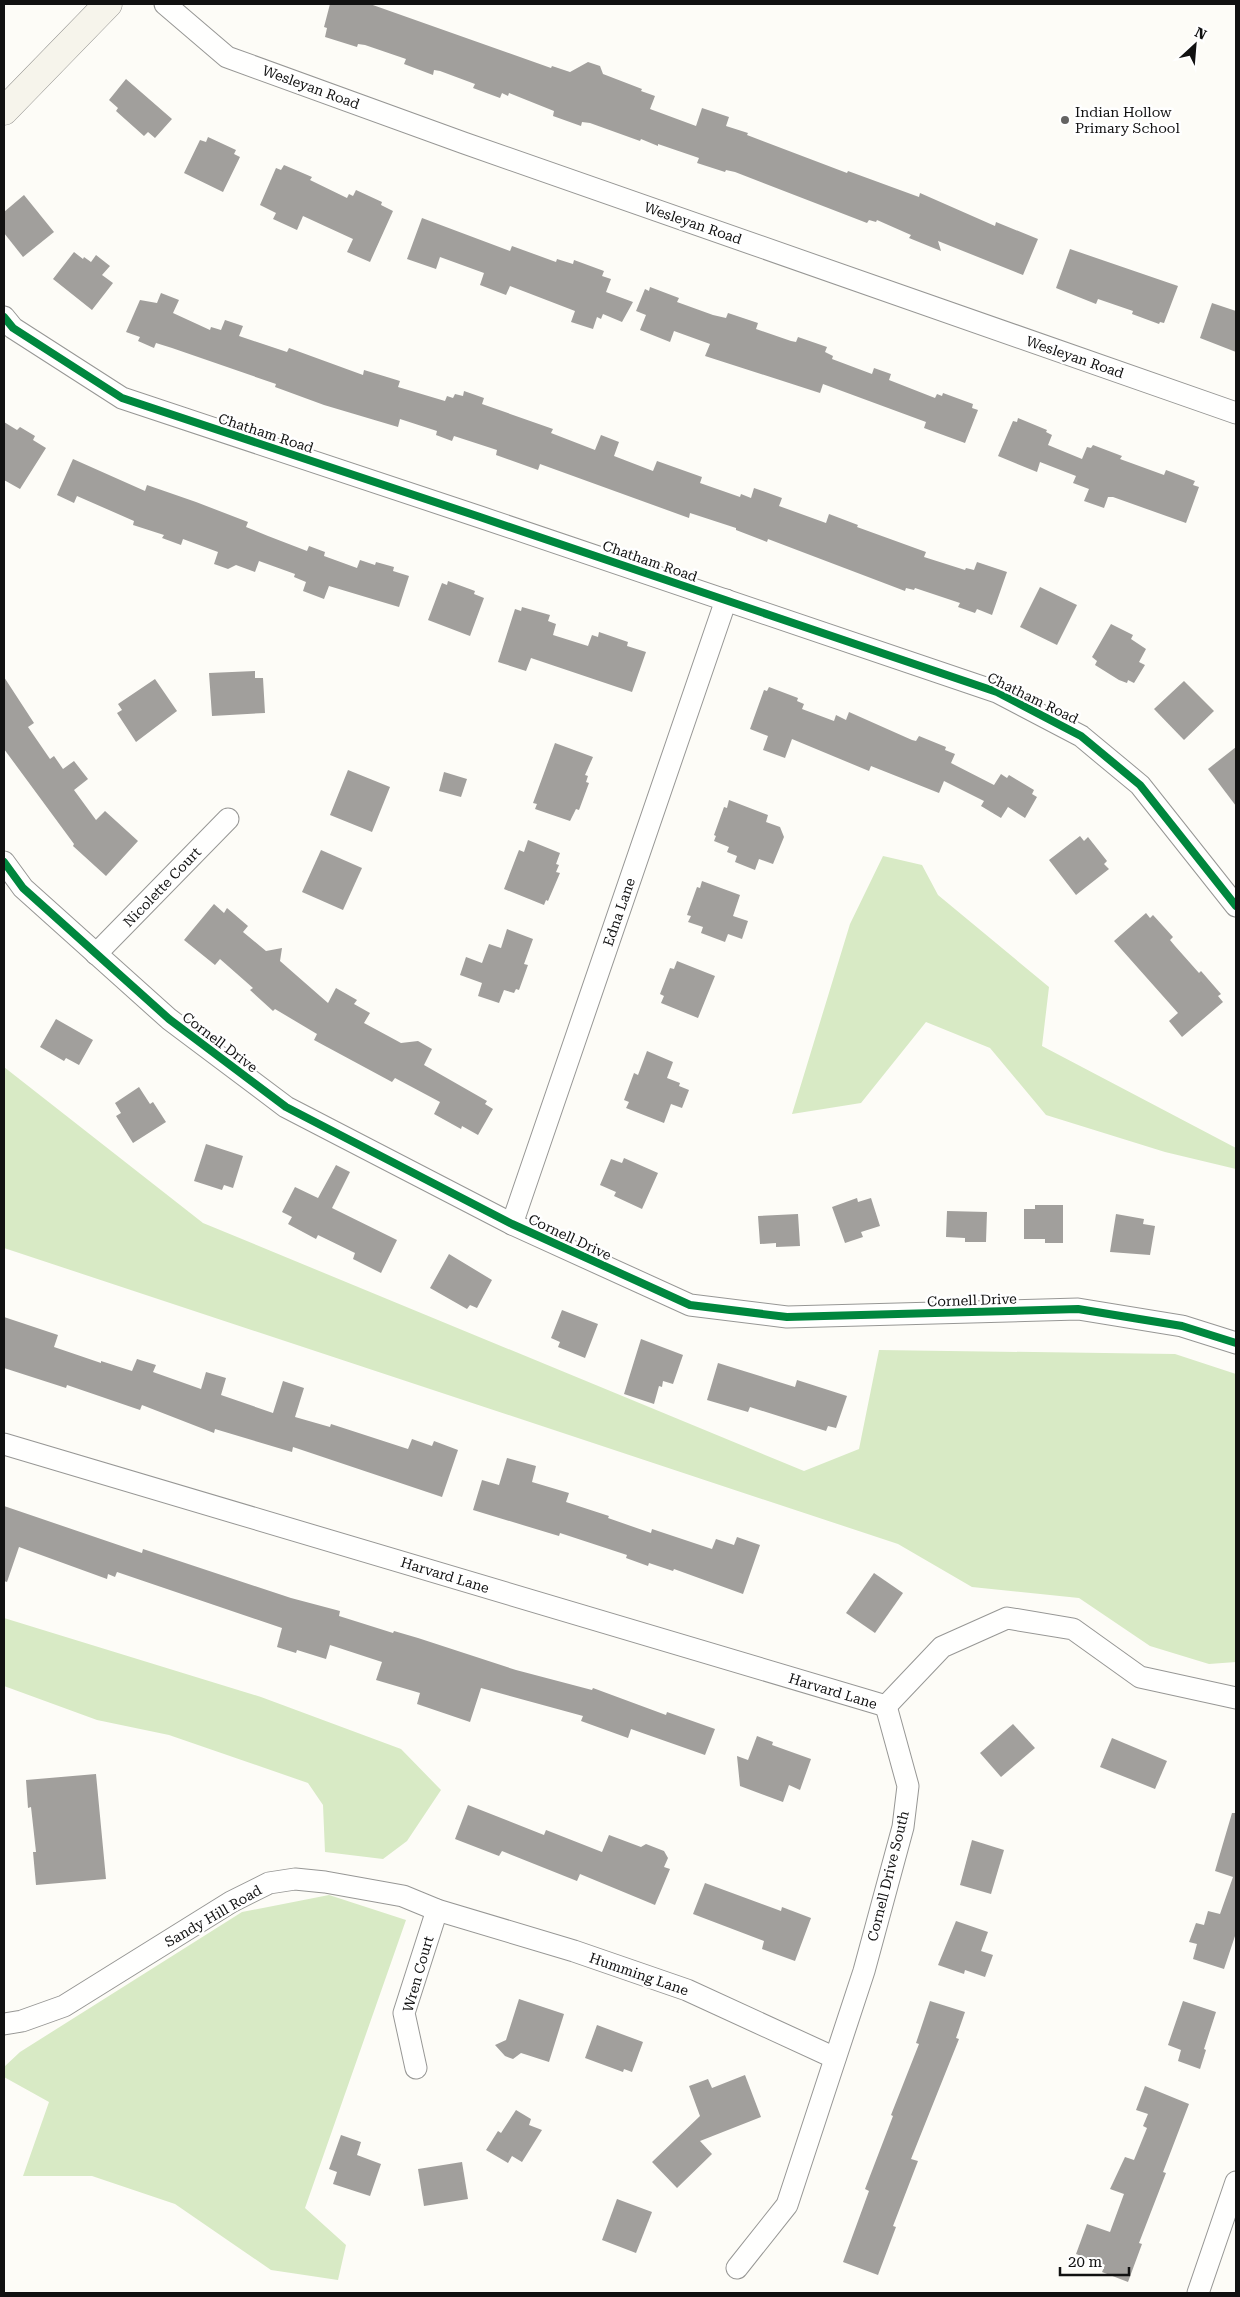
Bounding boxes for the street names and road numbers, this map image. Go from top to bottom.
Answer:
street label: Wesleyan Road [260,62,362,112]
street label: Wesleyan Road [642,199,744,247]
street label: Wesleyan Road [1024,333,1126,381]
street label: Chatham Road [216,410,316,456]
street label: Chatham Road [601,537,699,585]
street label: Chatham Road [985,669,1081,727]
street label: Nicolette Court [120,844,204,930]
street label: Edna Lane [600,875,638,948]
street label: Cornell Drive [179,1009,261,1076]
street label: Cornell Drive [526,1211,614,1263]
street label: Cornell Drive [927,1290,1017,1310]
street label: Harvard Lane [399,1554,492,1596]
street label: Harvard Lane [787,1670,880,1712]
street label: Cornell Drive South [864,1809,912,1943]
street label: Sandy Hill Road [162,1882,264,1950]
street label: Wren Court [400,1934,436,2014]
street label: Humming Lane [587,1950,691,1999]

